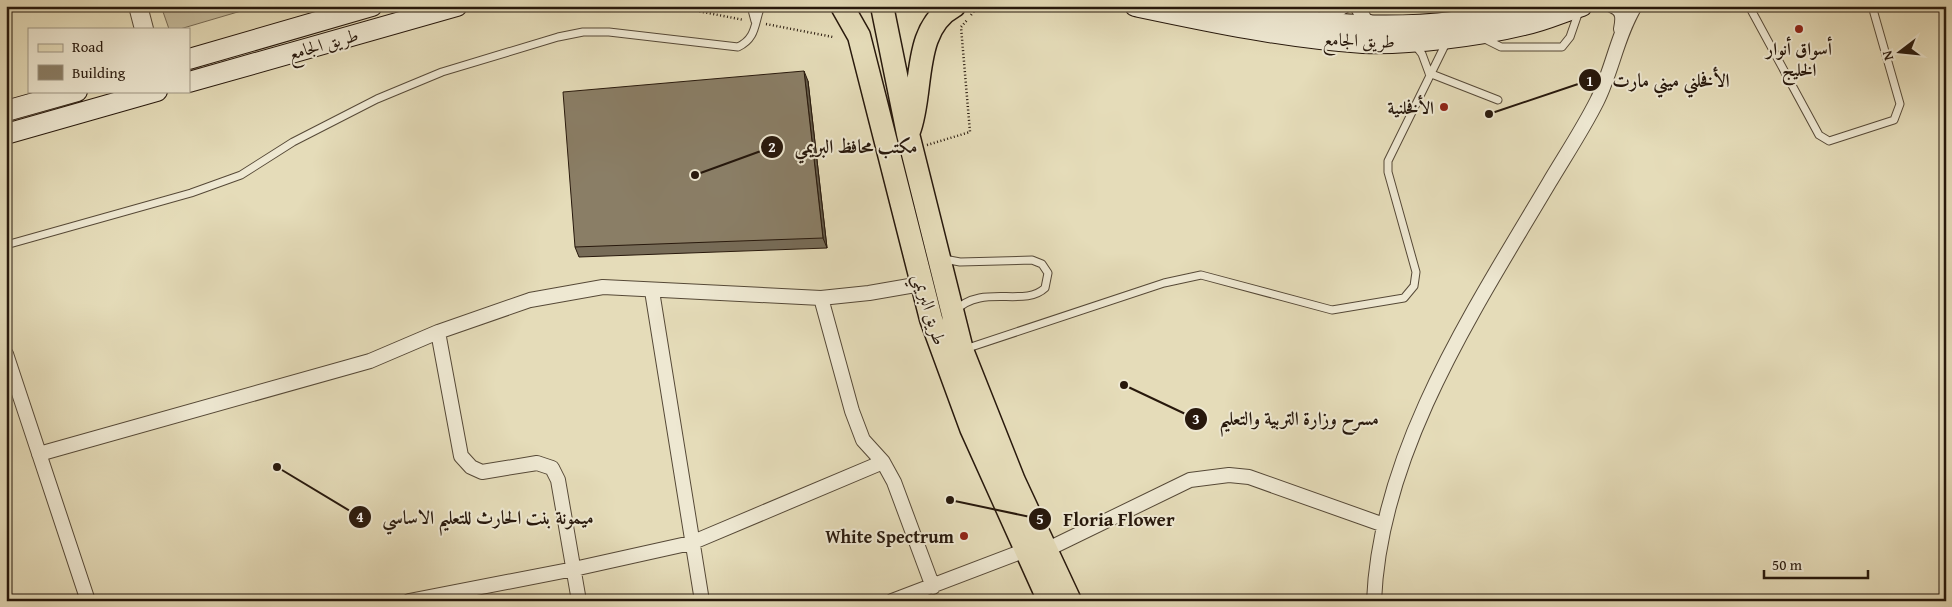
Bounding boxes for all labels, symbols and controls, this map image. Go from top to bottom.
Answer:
street label: طريق الجامع [285,21,362,70]
marker: أسواق أنوار الخليج [1793,23,1805,35]
street label: طريق الجامع [1322,25,1396,58]
legend [28,28,190,92]
north arrow [1874,28,1924,78]
place label: أسواق أنوار الخليج [1764,35,1833,86]
text: Road [72,36,103,57]
text: N [1876,48,1898,63]
text: Building [72,62,126,83]
callout: الأفخلني ميني مارت [1578,63,1740,97]
text: الأفخلني ميني مارت [1612,66,1730,98]
text: 1 [1586,70,1594,91]
place label: الأفخلنية [1388,94,1434,121]
marker: الأفخلنية [1438,101,1450,113]
callout: مكتب محافظ البريمي [759,130,927,164]
text: مكتب محافظ البريمي [795,132,917,164]
text: 2 [768,136,776,157]
street label: طريق البريمي [902,270,954,349]
callout: مسرح وزارة التربية والتعليم [1184,402,1388,436]
text: مسرح وزارة التربية والتعليم [1219,404,1379,437]
text: 3 [1192,408,1200,429]
callout: ميمونة بنت الحارث للتعليم الاساسي [347,500,604,534]
callout: Floria Flower [1028,502,1184,536]
text: ميمونة بنت الحارث للتعليم الاساسي [382,503,594,536]
text: Floria Flower [1063,505,1175,533]
text: 4 [356,506,364,527]
text: 5 [1036,508,1044,529]
place label: White Spectrum [825,523,955,550]
marker: White Spectrum [958,530,970,542]
scale bar [1764,547,1868,579]
text: 50 m [1772,554,1803,575]

